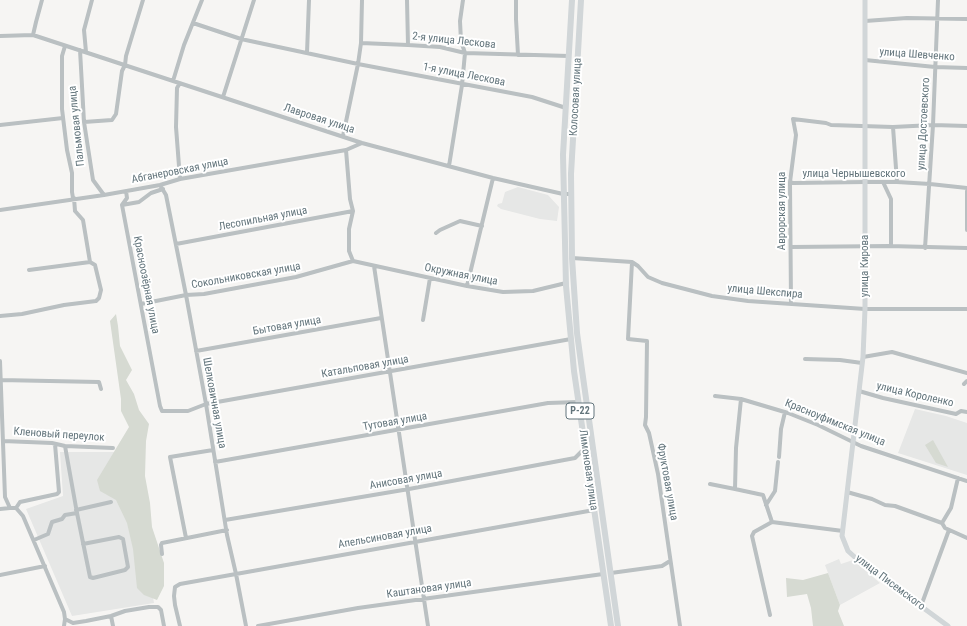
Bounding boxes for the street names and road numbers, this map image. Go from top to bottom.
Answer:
street label: 2-я улица Лескова [412,30,496,52]
street label: улица Шевченко [879,46,955,64]
street label: Колосовая улица [567,57,585,137]
street label: 1-я улица Лескова [422,61,506,89]
street label: улица Достоевского [915,77,933,171]
street label: Пальмовая улица [66,85,88,167]
street label: Лавровая улица [282,101,356,137]
street label: Абганеровская улица [131,155,229,187]
street label: улица Чернышевского [802,167,906,181]
street label: Аврорская улица [775,172,789,250]
street label: Лесопильная улица [218,204,308,234]
street label: Красноозёрная улица [130,235,162,335]
street label: улица Кирова [858,235,872,297]
street label: Сокольниковская улица [190,260,302,292]
street label: Окружная улица [423,261,499,289]
street label: улица Шекспира [727,282,803,302]
street label: Бытовая улица [252,314,322,338]
street label: Катальповая улица [320,353,410,381]
street label: Шелковичная улица [199,356,229,450]
street label: улица Короленко [875,380,955,410]
street label: Красноуфимская улица [783,397,887,449]
road number: Р-22 [566,403,594,419]
street label: Тутовая улица [362,410,428,434]
street label: Кленовый переулок [13,425,105,445]
street label: Лимоновая улица [576,429,600,511]
street label: Фруктовая улица [654,442,680,522]
street label: Анисовая улица [369,467,443,493]
street label: Апельсиновая улица [337,522,433,552]
street label: улица Писемского [852,552,928,614]
street label: Каштановая улица [386,577,472,601]

